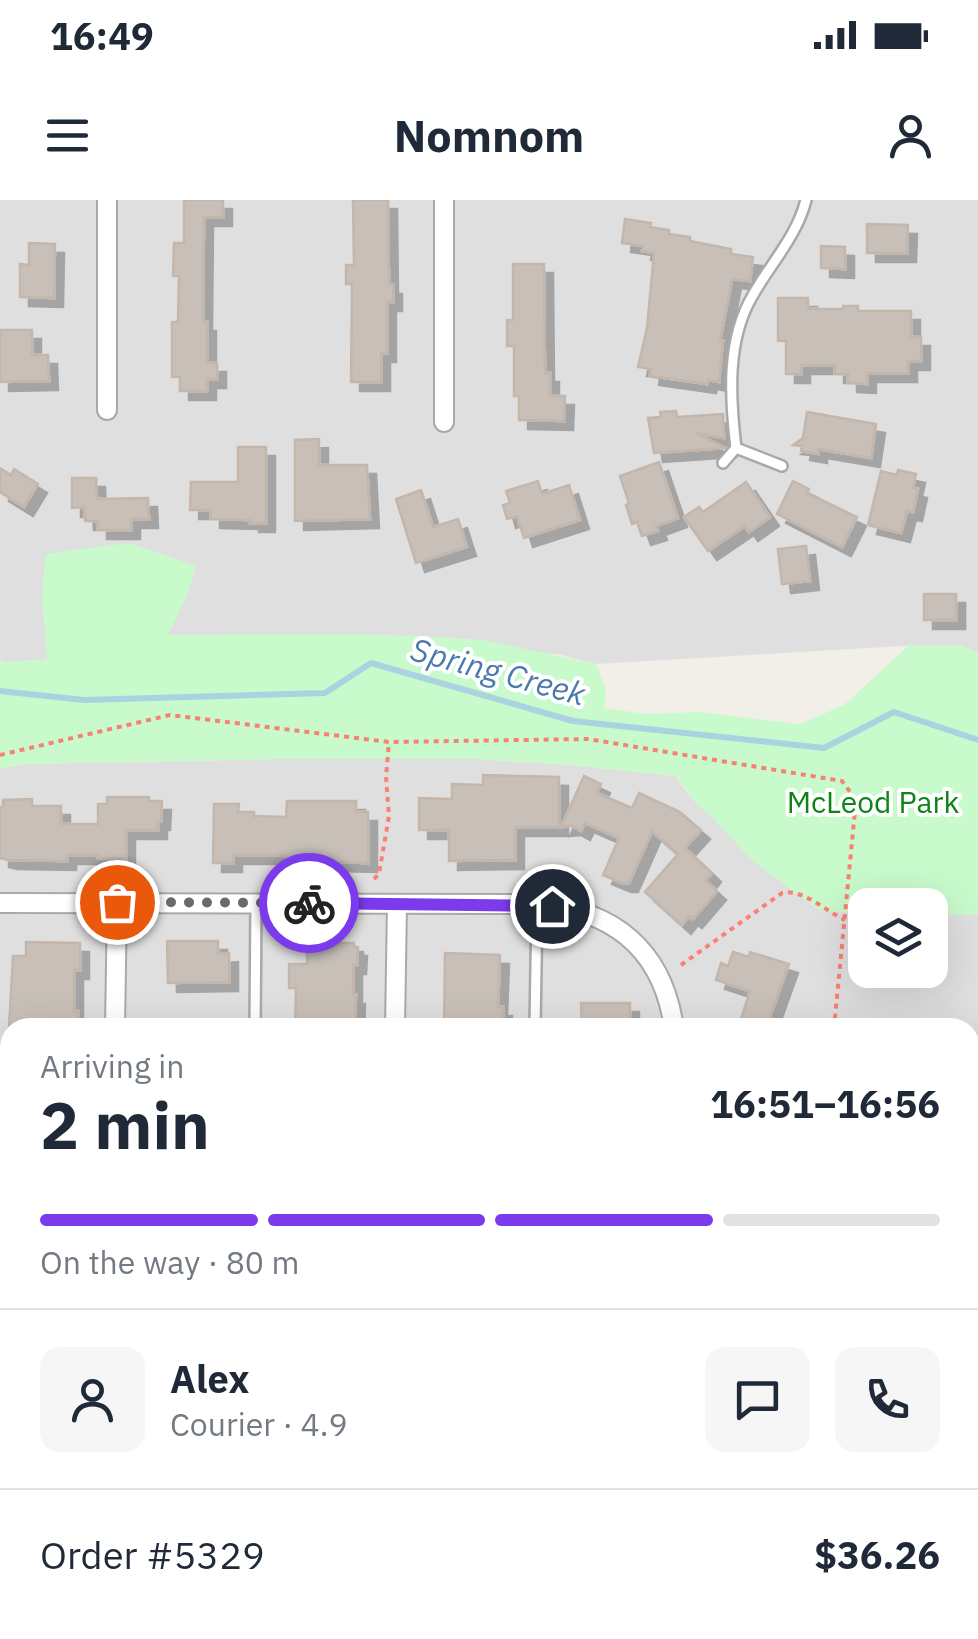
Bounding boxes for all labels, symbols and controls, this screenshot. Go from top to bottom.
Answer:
text: 16:49 [50,11,154,60]
text: Nomnom [394,106,584,164]
icon: menu [40,108,95,163]
icon: person [883,108,938,163]
water label: Spring Creek [406,628,591,715]
park label: McLeod Park [787,782,960,821]
courier [259,853,359,953]
pin [75,860,160,945]
pin [510,864,595,949]
icon: bag [90,875,145,930]
icon: bike [282,876,337,931]
icon: home [525,879,580,934]
map controls [848,888,948,988]
button: layers [848,888,948,988]
text: Arriving in [40,1045,185,1087]
text: 16:51–16:56 [710,1079,940,1128]
text: 2 min [40,1082,210,1167]
text: On the way · 80 m [40,1241,300,1283]
button: person [40,1347,145,1452]
button: chat [705,1347,810,1452]
button: phone [835,1347,940,1452]
text: Alex [170,1354,250,1403]
text: Courier · 4.9 [170,1403,348,1445]
text: Order #5329 [40,1530,265,1579]
text: $36.26 [814,1530,940,1579]

